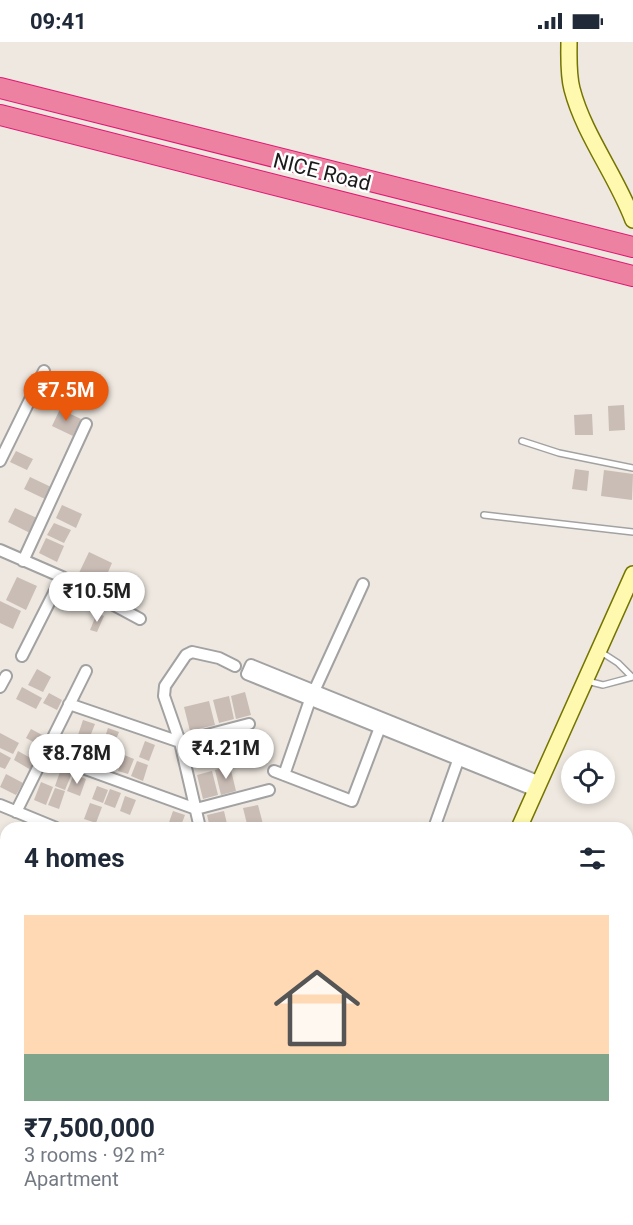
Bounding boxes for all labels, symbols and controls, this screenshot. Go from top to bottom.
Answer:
text: 09:41 [30,9,87,34]
street label: NICE Road [271,148,373,196]
pin: ₹7.5M [24,371,108,422]
text: ₹7.5M [38,378,94,402]
pin: ₹10.5M [48,572,146,623]
text: ₹10.5M [63,579,131,603]
pin: ₹4.21M [177,729,275,780]
pin: ₹8.78M [28,734,126,785]
text: ₹4.21M [192,736,260,760]
text: ₹8.78M [43,741,111,765]
map controls [561,750,615,804]
button: locate [561,750,615,804]
icon: filters [576,842,609,875]
text: 4 homes [24,843,125,873]
icon: home [263,954,371,1062]
text: ₹7,500,000 [24,1113,155,1143]
text: 3 rooms · 92 m² [24,1143,165,1167]
text: Apartment [24,1167,119,1191]

